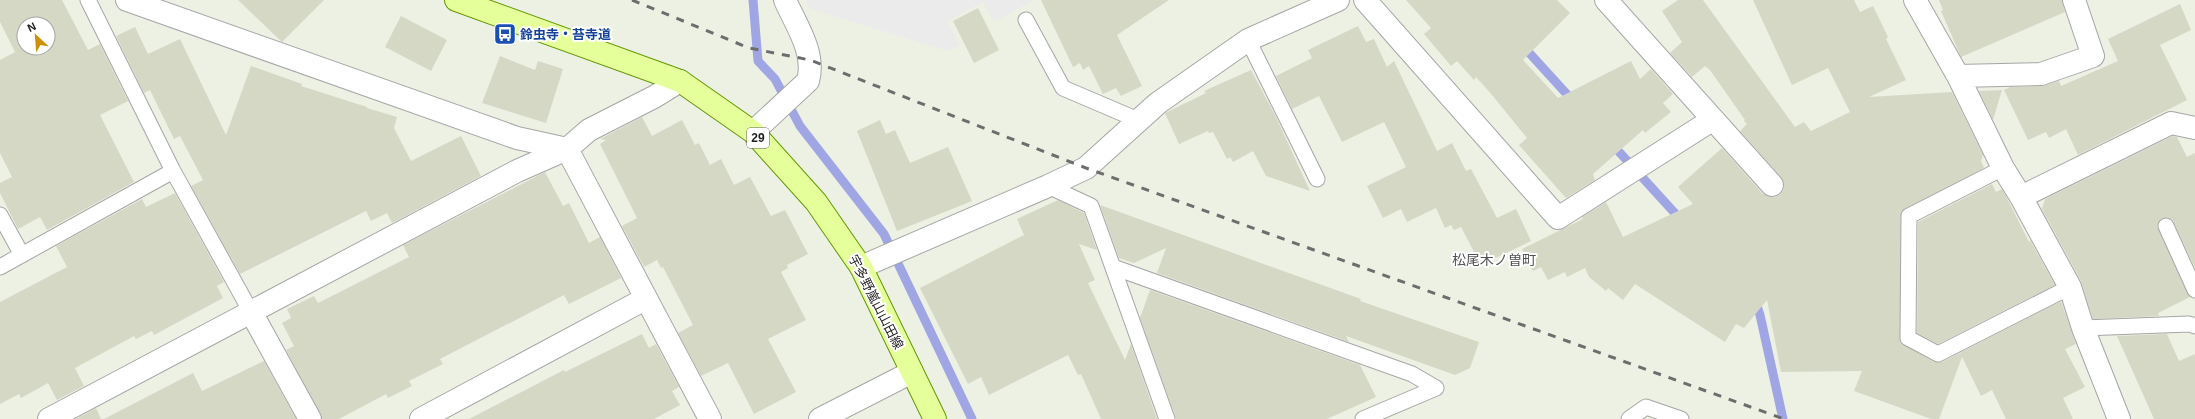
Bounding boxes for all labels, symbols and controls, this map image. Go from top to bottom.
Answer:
north arrow [16,16,56,56]
text: N [25,20,38,34]
bus stop icon: 鈴虫寺・苔寺道 [492,21,518,47]
place label: 鈴虫寺・苔寺道 [520,27,611,42]
road number: 29 [747,128,769,148]
street label: 宇多野嵐山山田線 [846,252,906,352]
district label: 松尾木ノ曽町 [1452,252,1536,268]

